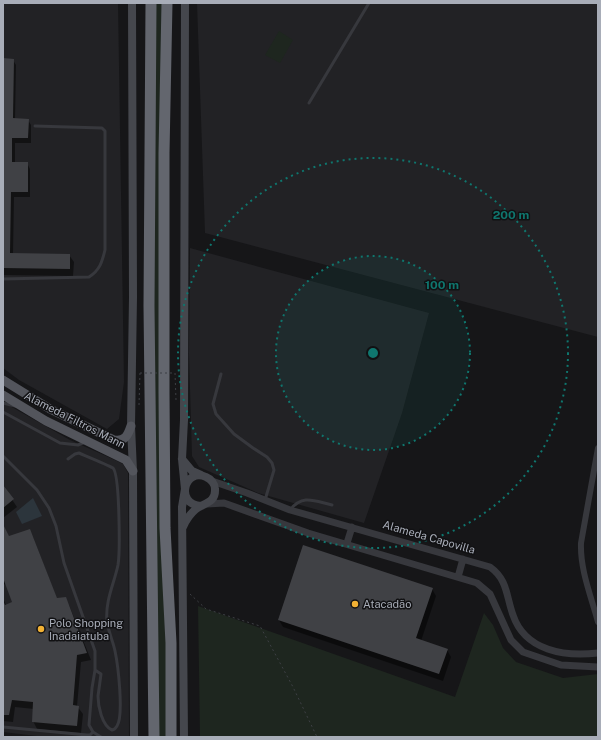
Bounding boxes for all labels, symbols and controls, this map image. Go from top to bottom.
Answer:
text: 200 m [493,208,529,222]
text: 100 m [425,278,459,292]
centre of rings [366,346,380,360]
street label: Alameda Filtros Mann [22,389,128,451]
street label: Alameda Capovilla [382,518,476,556]
place label: Atacadão [363,598,411,610]
marker: Atacadão [350,599,360,609]
place label: Polo Shopping Inadaiatuba [49,617,123,642]
marker: Polo Shopping Inadaiatuba [36,624,46,634]

